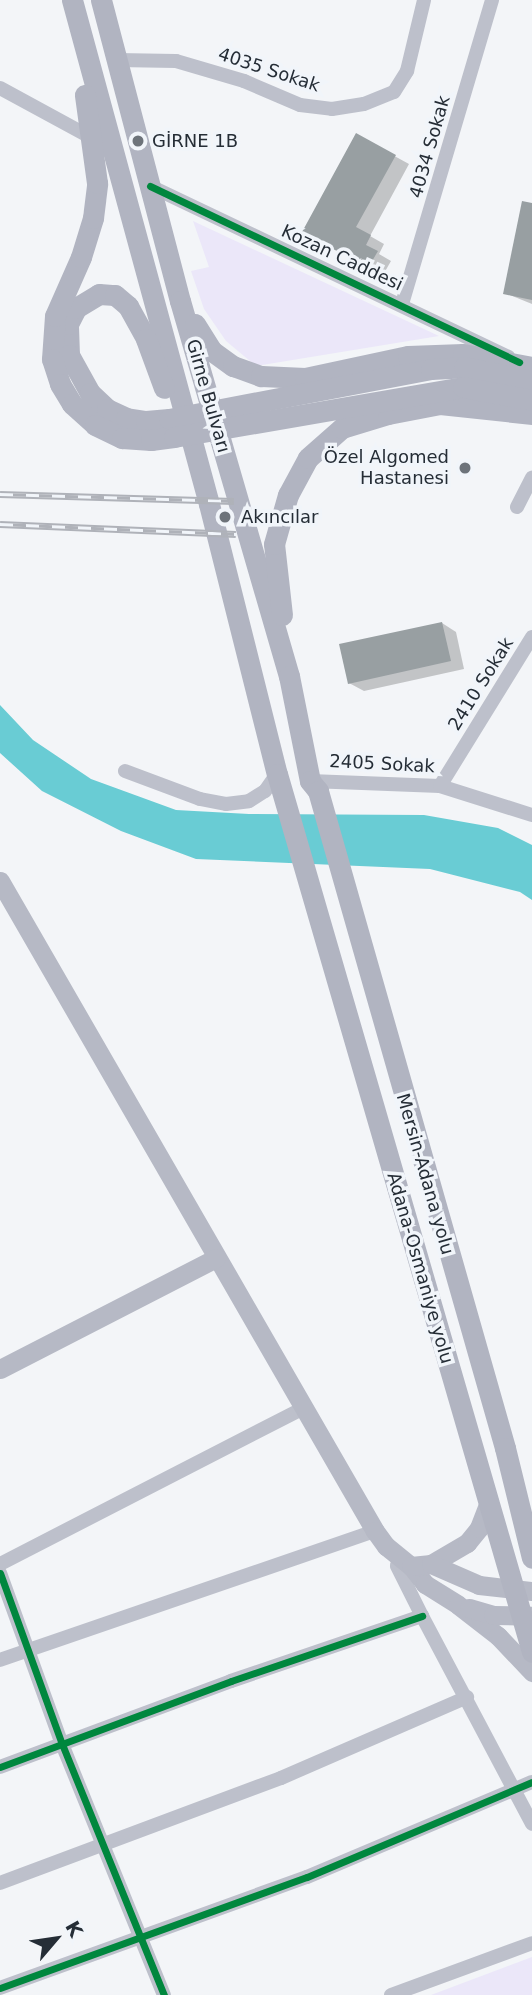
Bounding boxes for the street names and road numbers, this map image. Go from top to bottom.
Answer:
street label: 4035 Sokak [215,43,323,97]
street label: 4034 Sokak [405,93,455,201]
street label: Kozan Caddesi [278,220,406,296]
street label: Girne Bulvarı [181,337,235,455]
street label: 2410 Sokak [444,634,518,734]
street label: 2405 Sokak [329,750,435,778]
street label: Mersin-Adana yolu [392,1091,458,1257]
street label: Adana-Osmaniye yolu [382,1170,458,1366]

